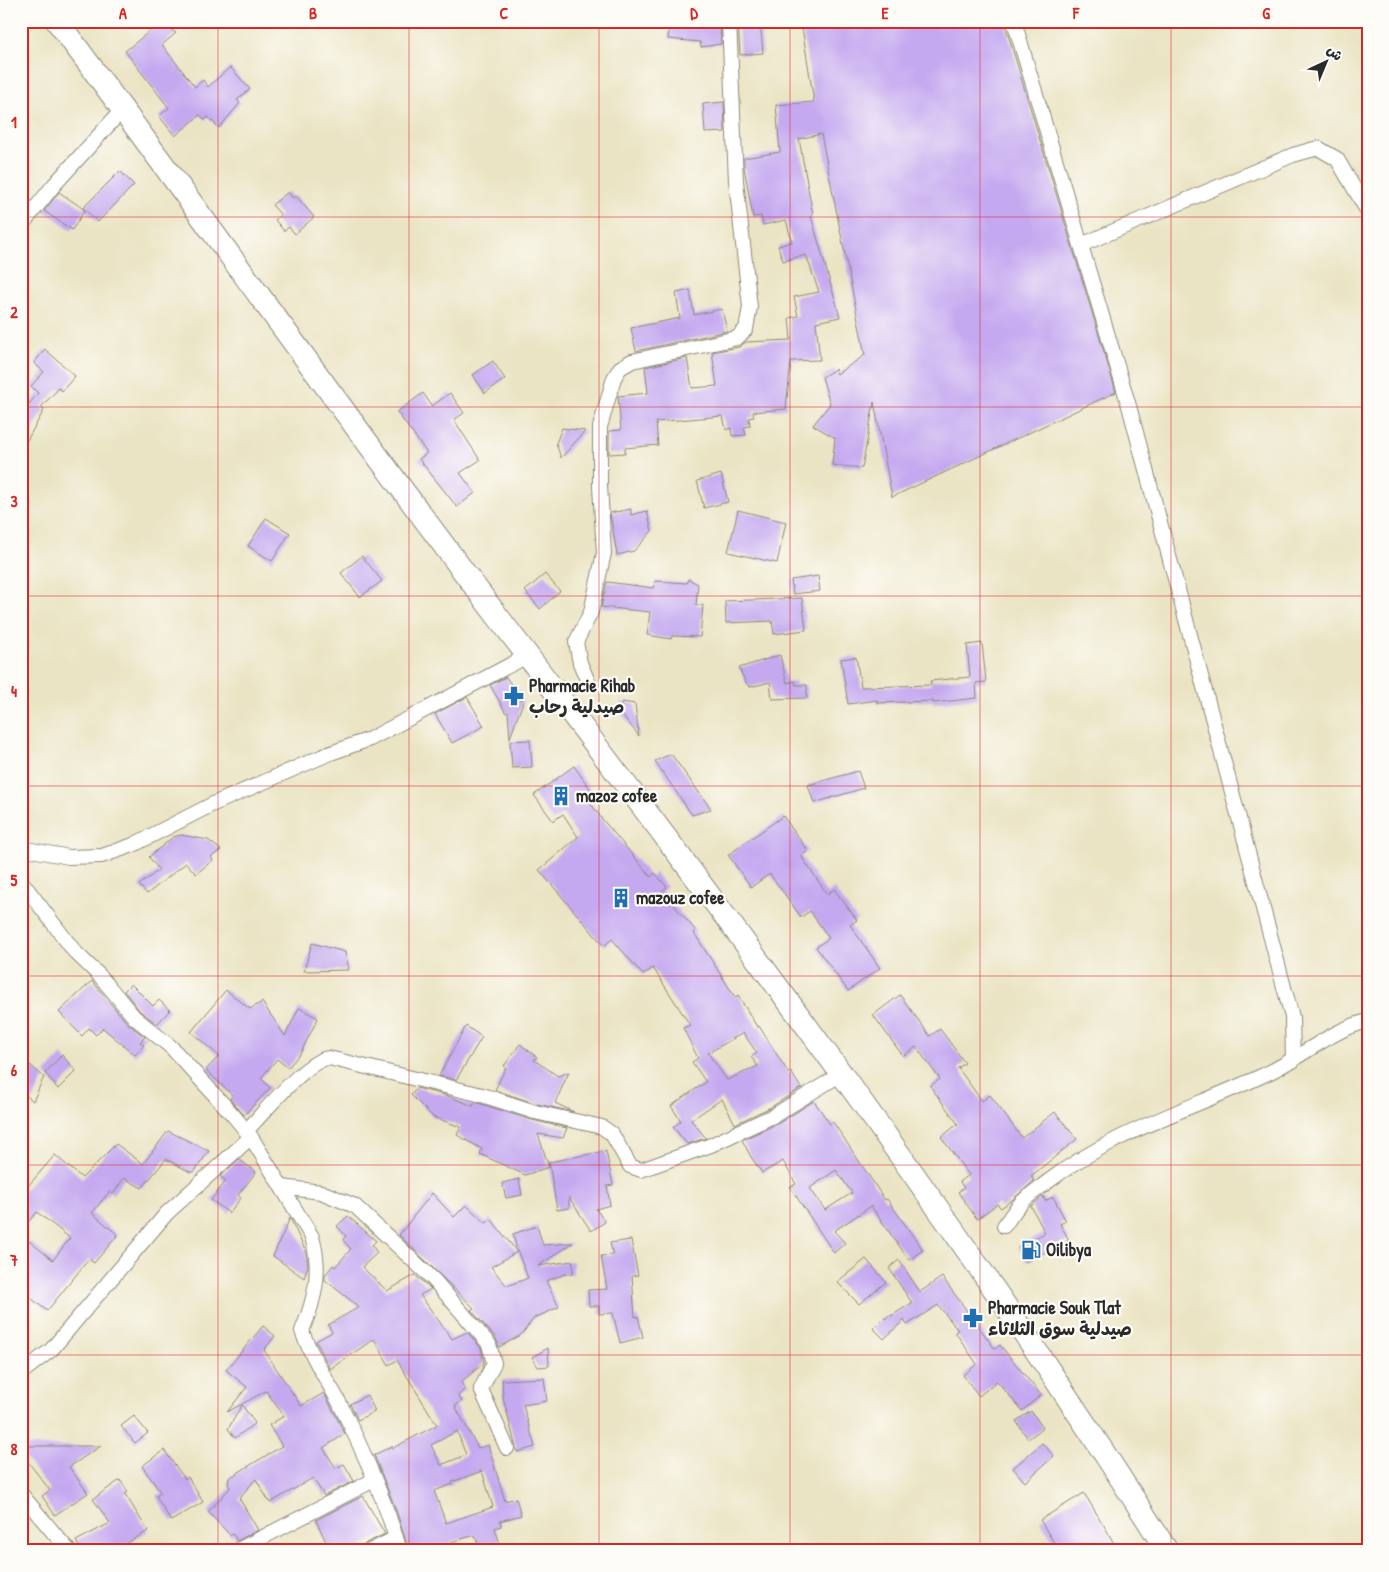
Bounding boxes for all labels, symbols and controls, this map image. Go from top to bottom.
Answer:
text: A [119,2,127,24]
text: B [309,2,317,24]
text: C [500,2,509,24]
text: D [690,2,698,24]
text: E [881,2,889,24]
text: F [1072,2,1080,24]
text: G [1262,2,1270,24]
north arrow [1302,38,1352,88]
text: ش [1323,40,1348,64]
text: 1 [11,111,17,133]
text: 2 [10,301,18,323]
text: 3 [10,490,18,512]
place label: Pharmacie Rihab صيدلية رحاب [529,673,636,719]
text: 4 [11,680,17,702]
pharmacy icon: Pharmacie Rihab صيدلية رحاب [503,685,525,707]
place label: mazoz cofee [576,783,658,808]
building icon: mazoz cofee [550,785,572,807]
text: 5 [11,869,18,891]
place label: mazouz cofee [636,885,725,910]
building icon: mazouz cofee [610,887,632,909]
text: 6 [11,1059,18,1081]
place label: Oilibya [1046,1237,1092,1263]
fuel station icon: Oilibya [1020,1239,1042,1261]
text: 7 [9,1249,18,1271]
place label: Pharmacie Souk Tlat صيدلية سوق الثلاثاء [988,1295,1132,1341]
pharmacy icon: Pharmacie Souk Tlat صيدلية سوق الثلاثاء [962,1307,984,1329]
text: 8 [11,1438,18,1460]

